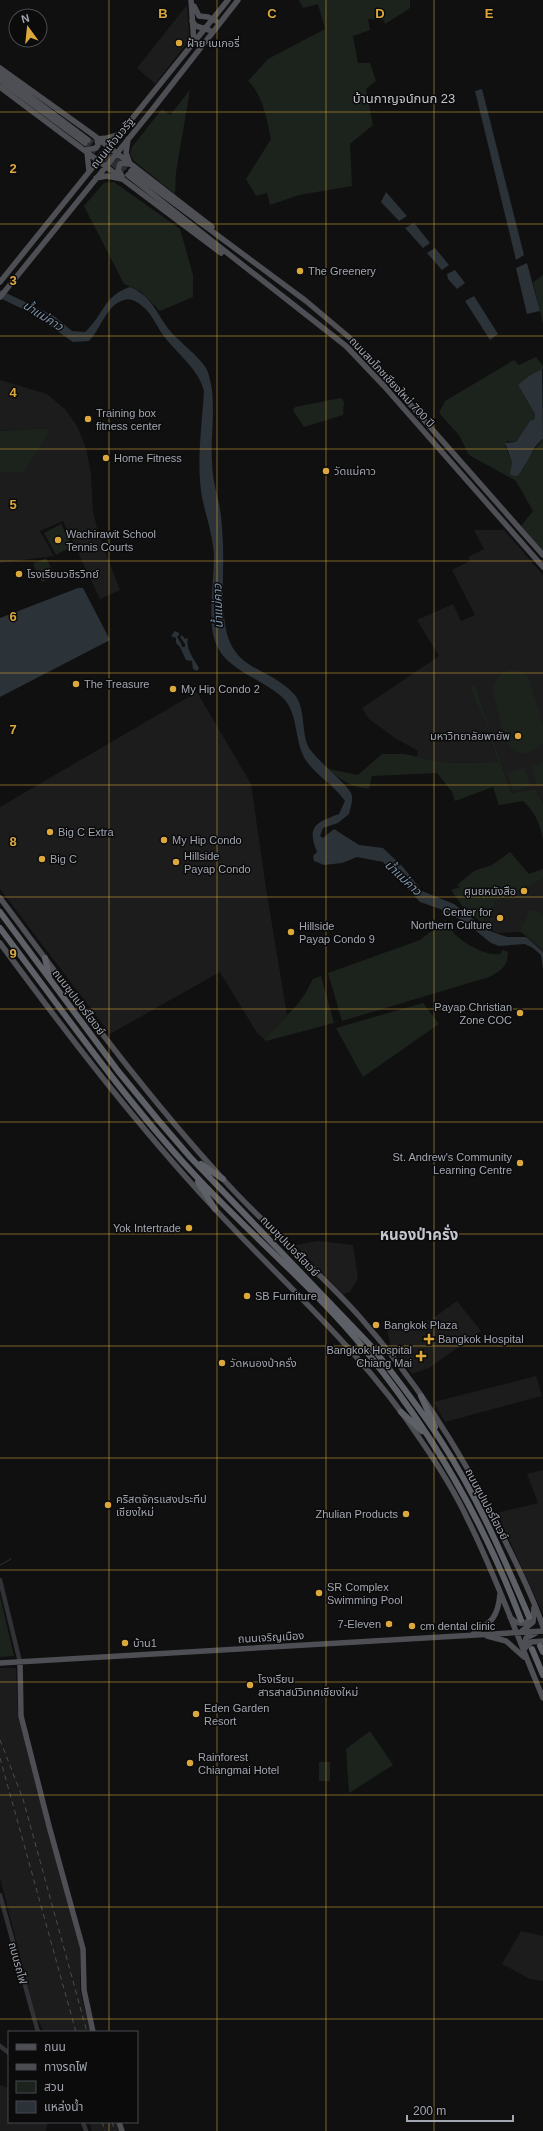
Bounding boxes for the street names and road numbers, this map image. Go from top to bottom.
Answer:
street label: ถนนแก้วนวรัฐ [88,115,136,171]
street label: ถนนสมโภชเชียงใหม่ 700 ปี [347,335,437,429]
street label: ถนนซุปเปอร์ไฮเวย์ [50,967,108,1038]
street label: ถนนซุปเปอร์ไฮเวย์ [258,1213,322,1279]
street label: ถนนซุปเปอร์ไฮเวย์ [462,1466,511,1542]
street label: ถนนเจริญเมือง [237,1629,305,1645]
street label: ถนนรถไฟ [7,1941,29,1986]

